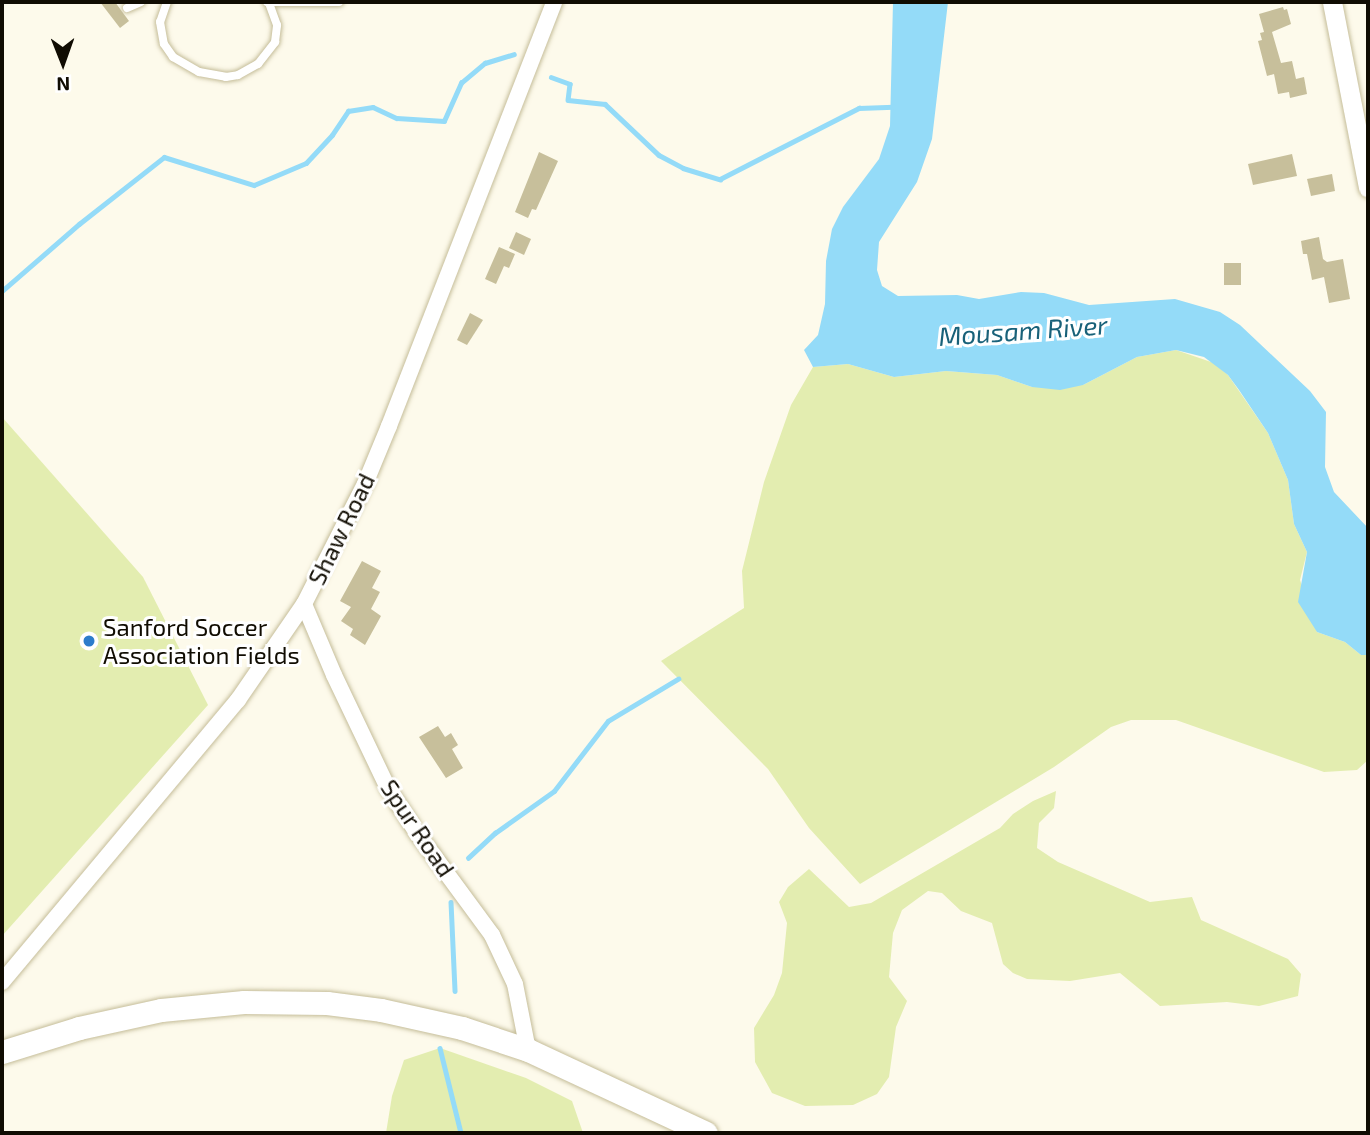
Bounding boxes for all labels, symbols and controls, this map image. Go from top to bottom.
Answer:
north arrow [28,28,98,98]
text: N [56,73,70,96]
water label: Mousam River [937,309,1109,351]
street label: Shaw Road [302,468,380,590]
place label: Sanford Soccer Association Fields [103,613,300,669]
marker: Sanford Soccer Association Fields [81,633,97,649]
street label: Spur Road [375,774,461,882]

